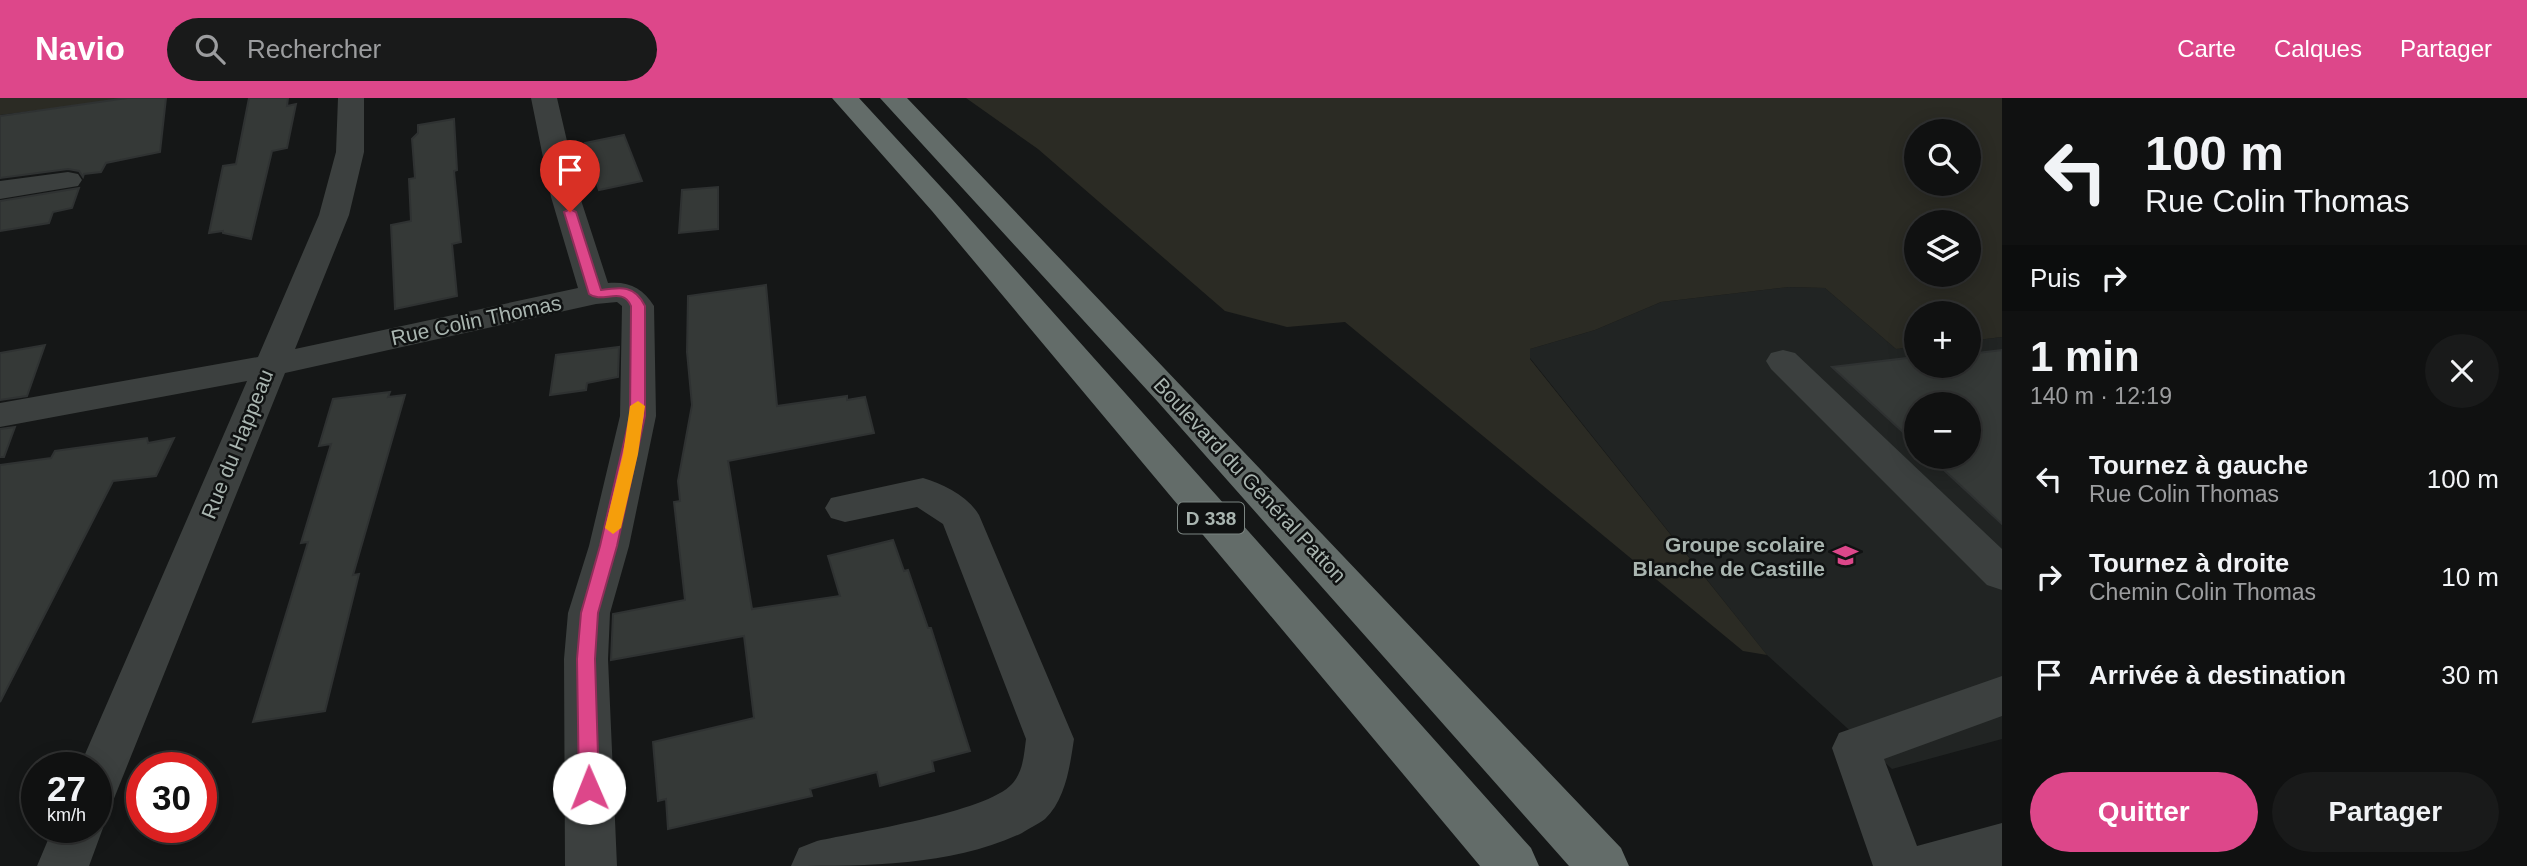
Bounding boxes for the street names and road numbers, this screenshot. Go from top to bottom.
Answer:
street label: Rue Colin Thomas [389,291,563,349]
street label: Rue du Happeau [197,366,277,522]
street label: Boulevard du Général Patton [1149,373,1351,587]
road number: D 338 [1178,502,1244,534]

